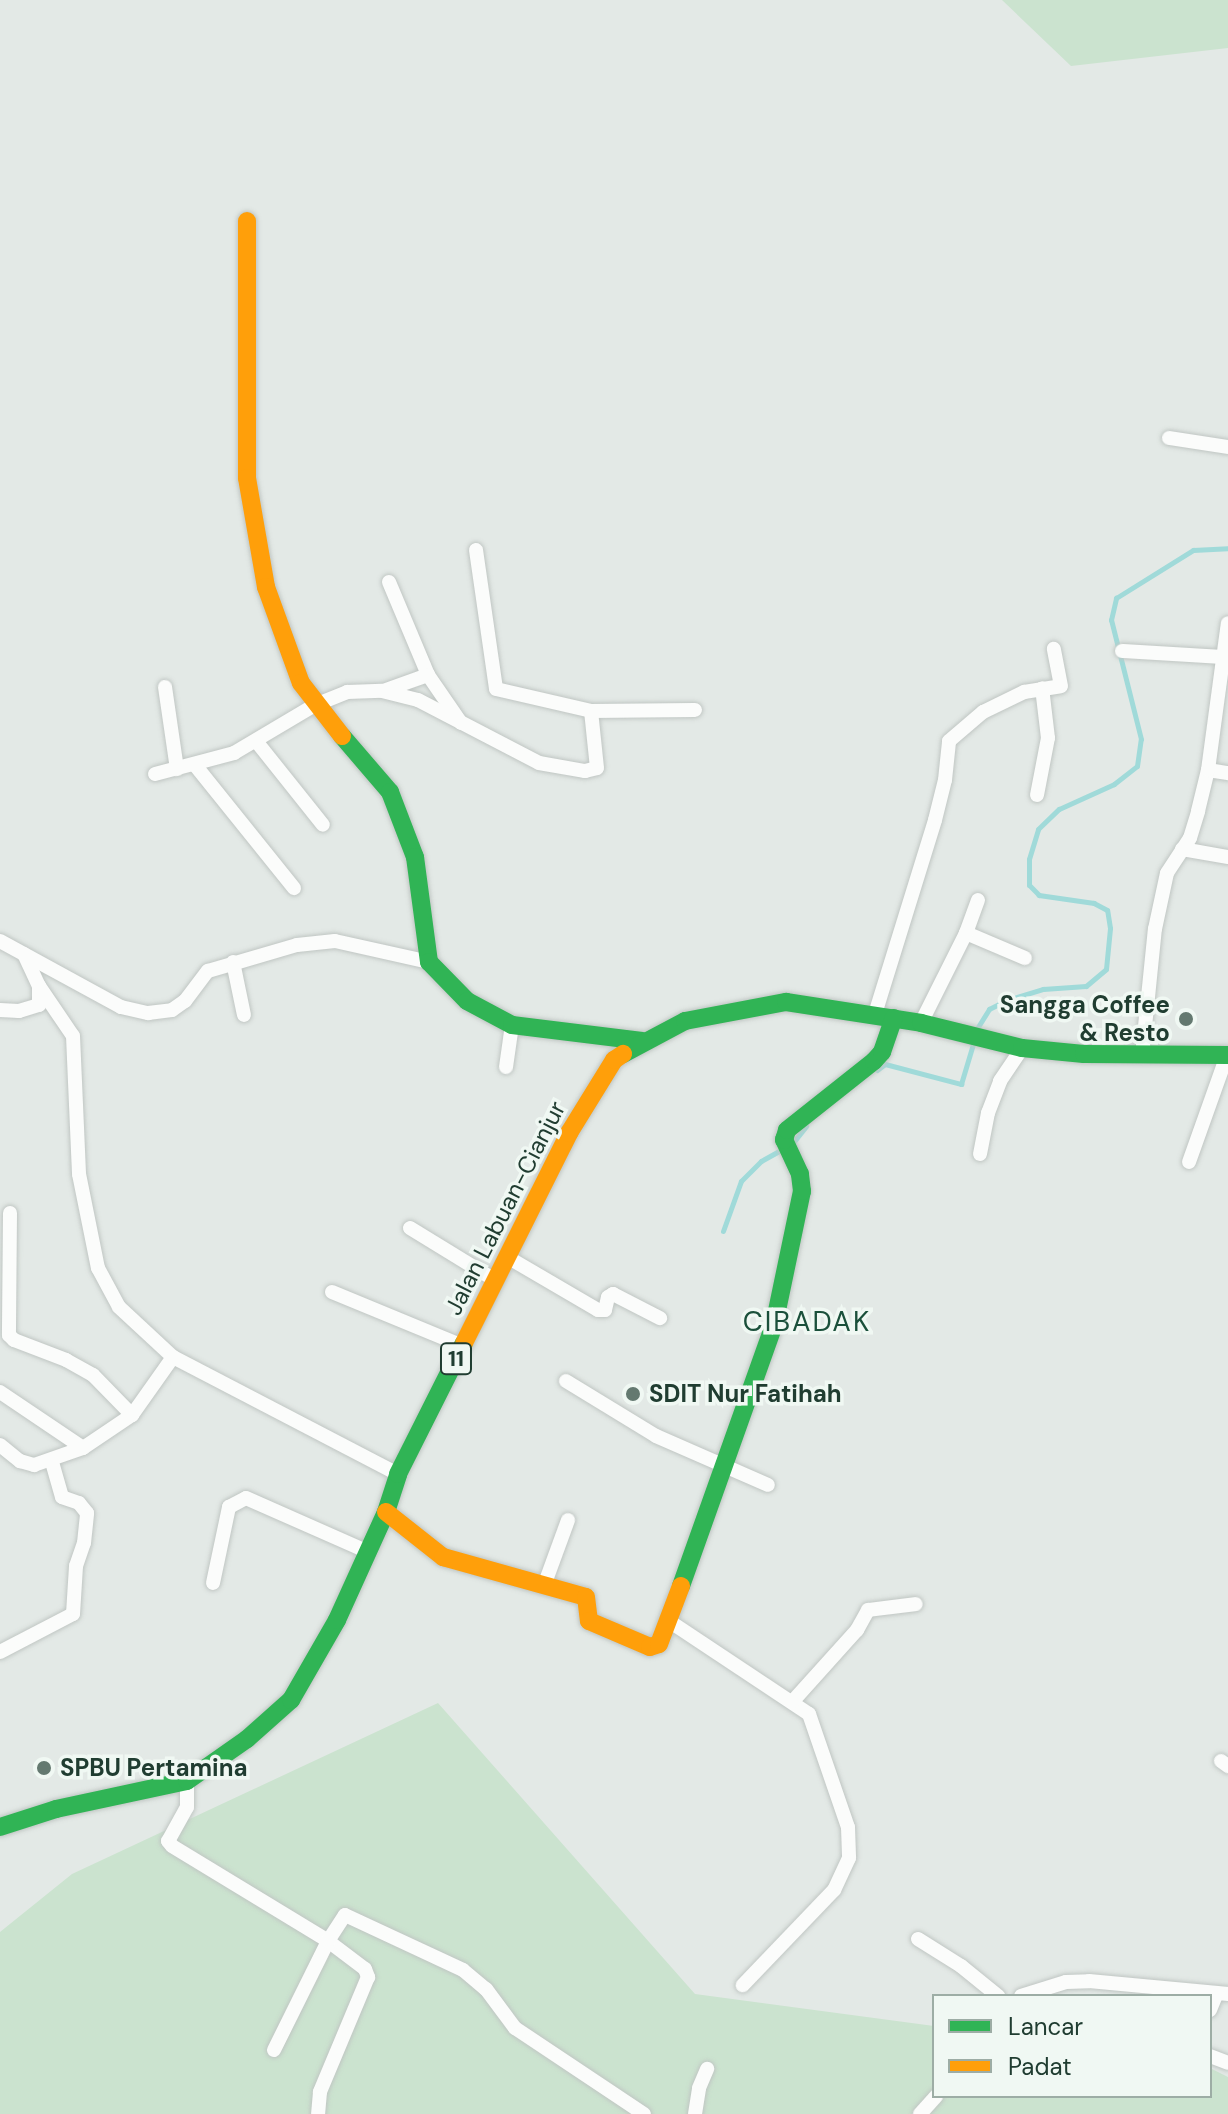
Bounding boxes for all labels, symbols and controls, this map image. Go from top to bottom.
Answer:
place label: Sangga Coffee & Resto [1000,991,1170,1047]
marker: Sangga Coffee & Resto [1177,1010,1195,1028]
street label: Jalan Labuan-Cianjur [439,1096,571,1320]
district label: CIBADAK [743,1305,871,1339]
road number: 11 [438,1341,474,1377]
place label: SDIT Nur Fatihah [649,1380,842,1408]
marker: SDIT Nur Fatihah [624,1385,642,1403]
place label: SPBU Pertamina [60,1754,248,1782]
marker: SPBU Pertamina [35,1759,53,1777]
legend [932,1994,1212,2098]
text: Lancar [1008,2011,1083,2042]
text: Padat [1008,2051,1072,2082]

